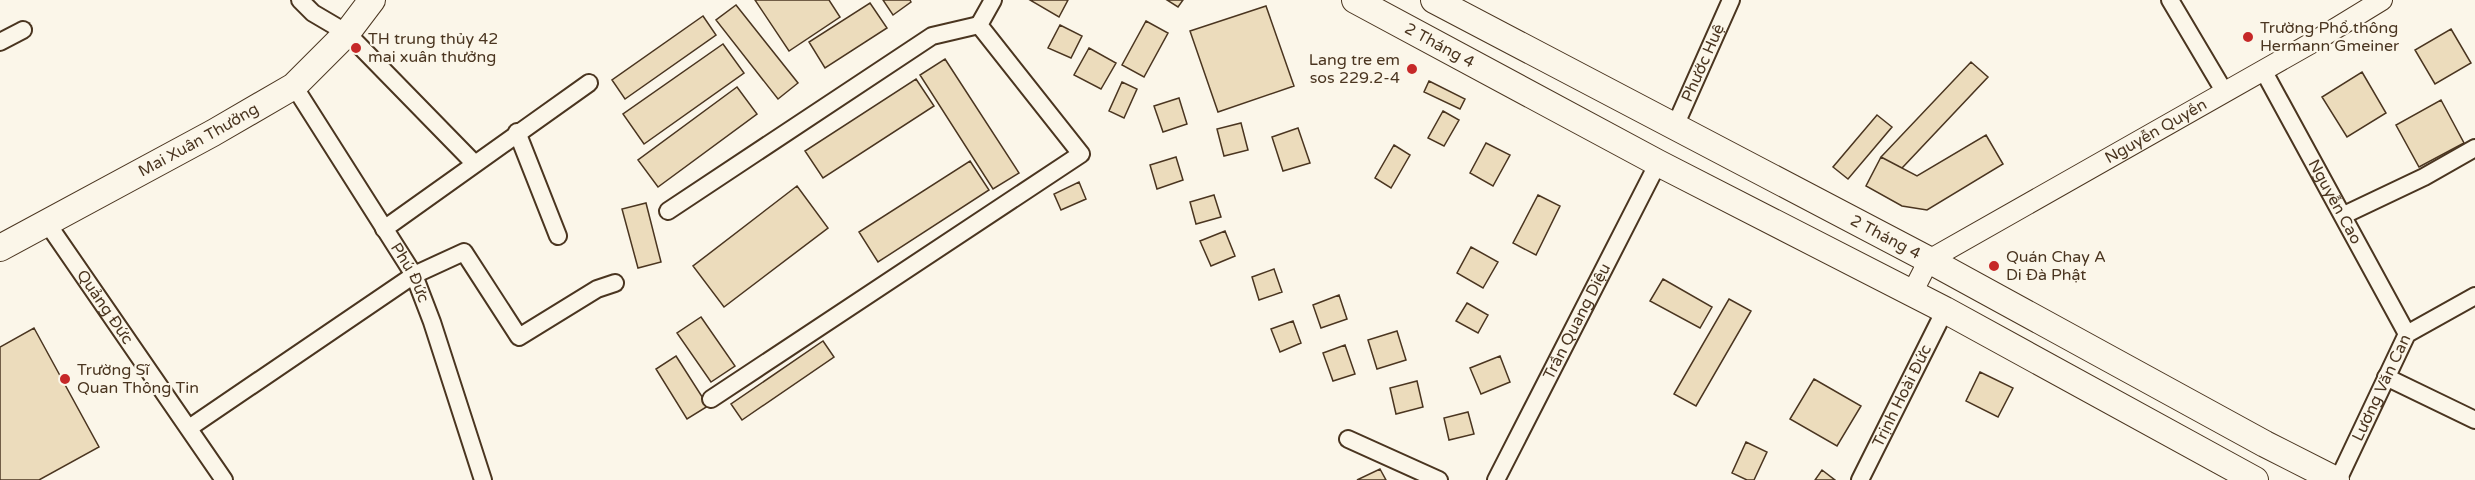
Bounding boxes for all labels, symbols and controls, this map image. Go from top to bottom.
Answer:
street label: 2 Tháng 4 [1401,18,1478,72]
place label: Trường Phổ thông Hermann Gmeiner [2260,18,2400,56]
street label: Phước Huệ [1677,21,1729,105]
place label: TH trung thủy 42 mai xuân thưởng [368,29,498,67]
marker: Trường Phổ thông Hermann Gmeiner [2241,30,2255,44]
marker: TH trung thủy 42 mai xuân thưởng [349,41,363,55]
place label: Lang tre em sos 229.2-4 [1309,50,1400,88]
marker: Lang tre em sos 229.2-4 [1405,62,1419,76]
street label: Nguyễn Quyền [2101,94,2210,168]
street label: Mai Xuân Thưởng [135,99,262,181]
street label: Nguyễn Cao [2304,156,2366,248]
street label: 2 Tháng 4 [1847,210,1924,264]
street label: Phú Đức [386,239,434,305]
place label: Quán Chay A Di Đà Phật [2006,247,2106,285]
marker: Quán Chay A Di Đà Phật [1987,259,2001,273]
street label: Trần Quang Diệu [1539,260,1615,383]
street label: Quảng Đức [72,266,137,348]
street label: Lương Văn Can [2348,331,2415,444]
street label: Trịnh Hoài Đức [1868,341,1936,450]
place label: Trường Sĩ Quan Thông Tin [77,360,199,398]
marker: Trường Sĩ Quan Thông Tin [58,372,72,386]

